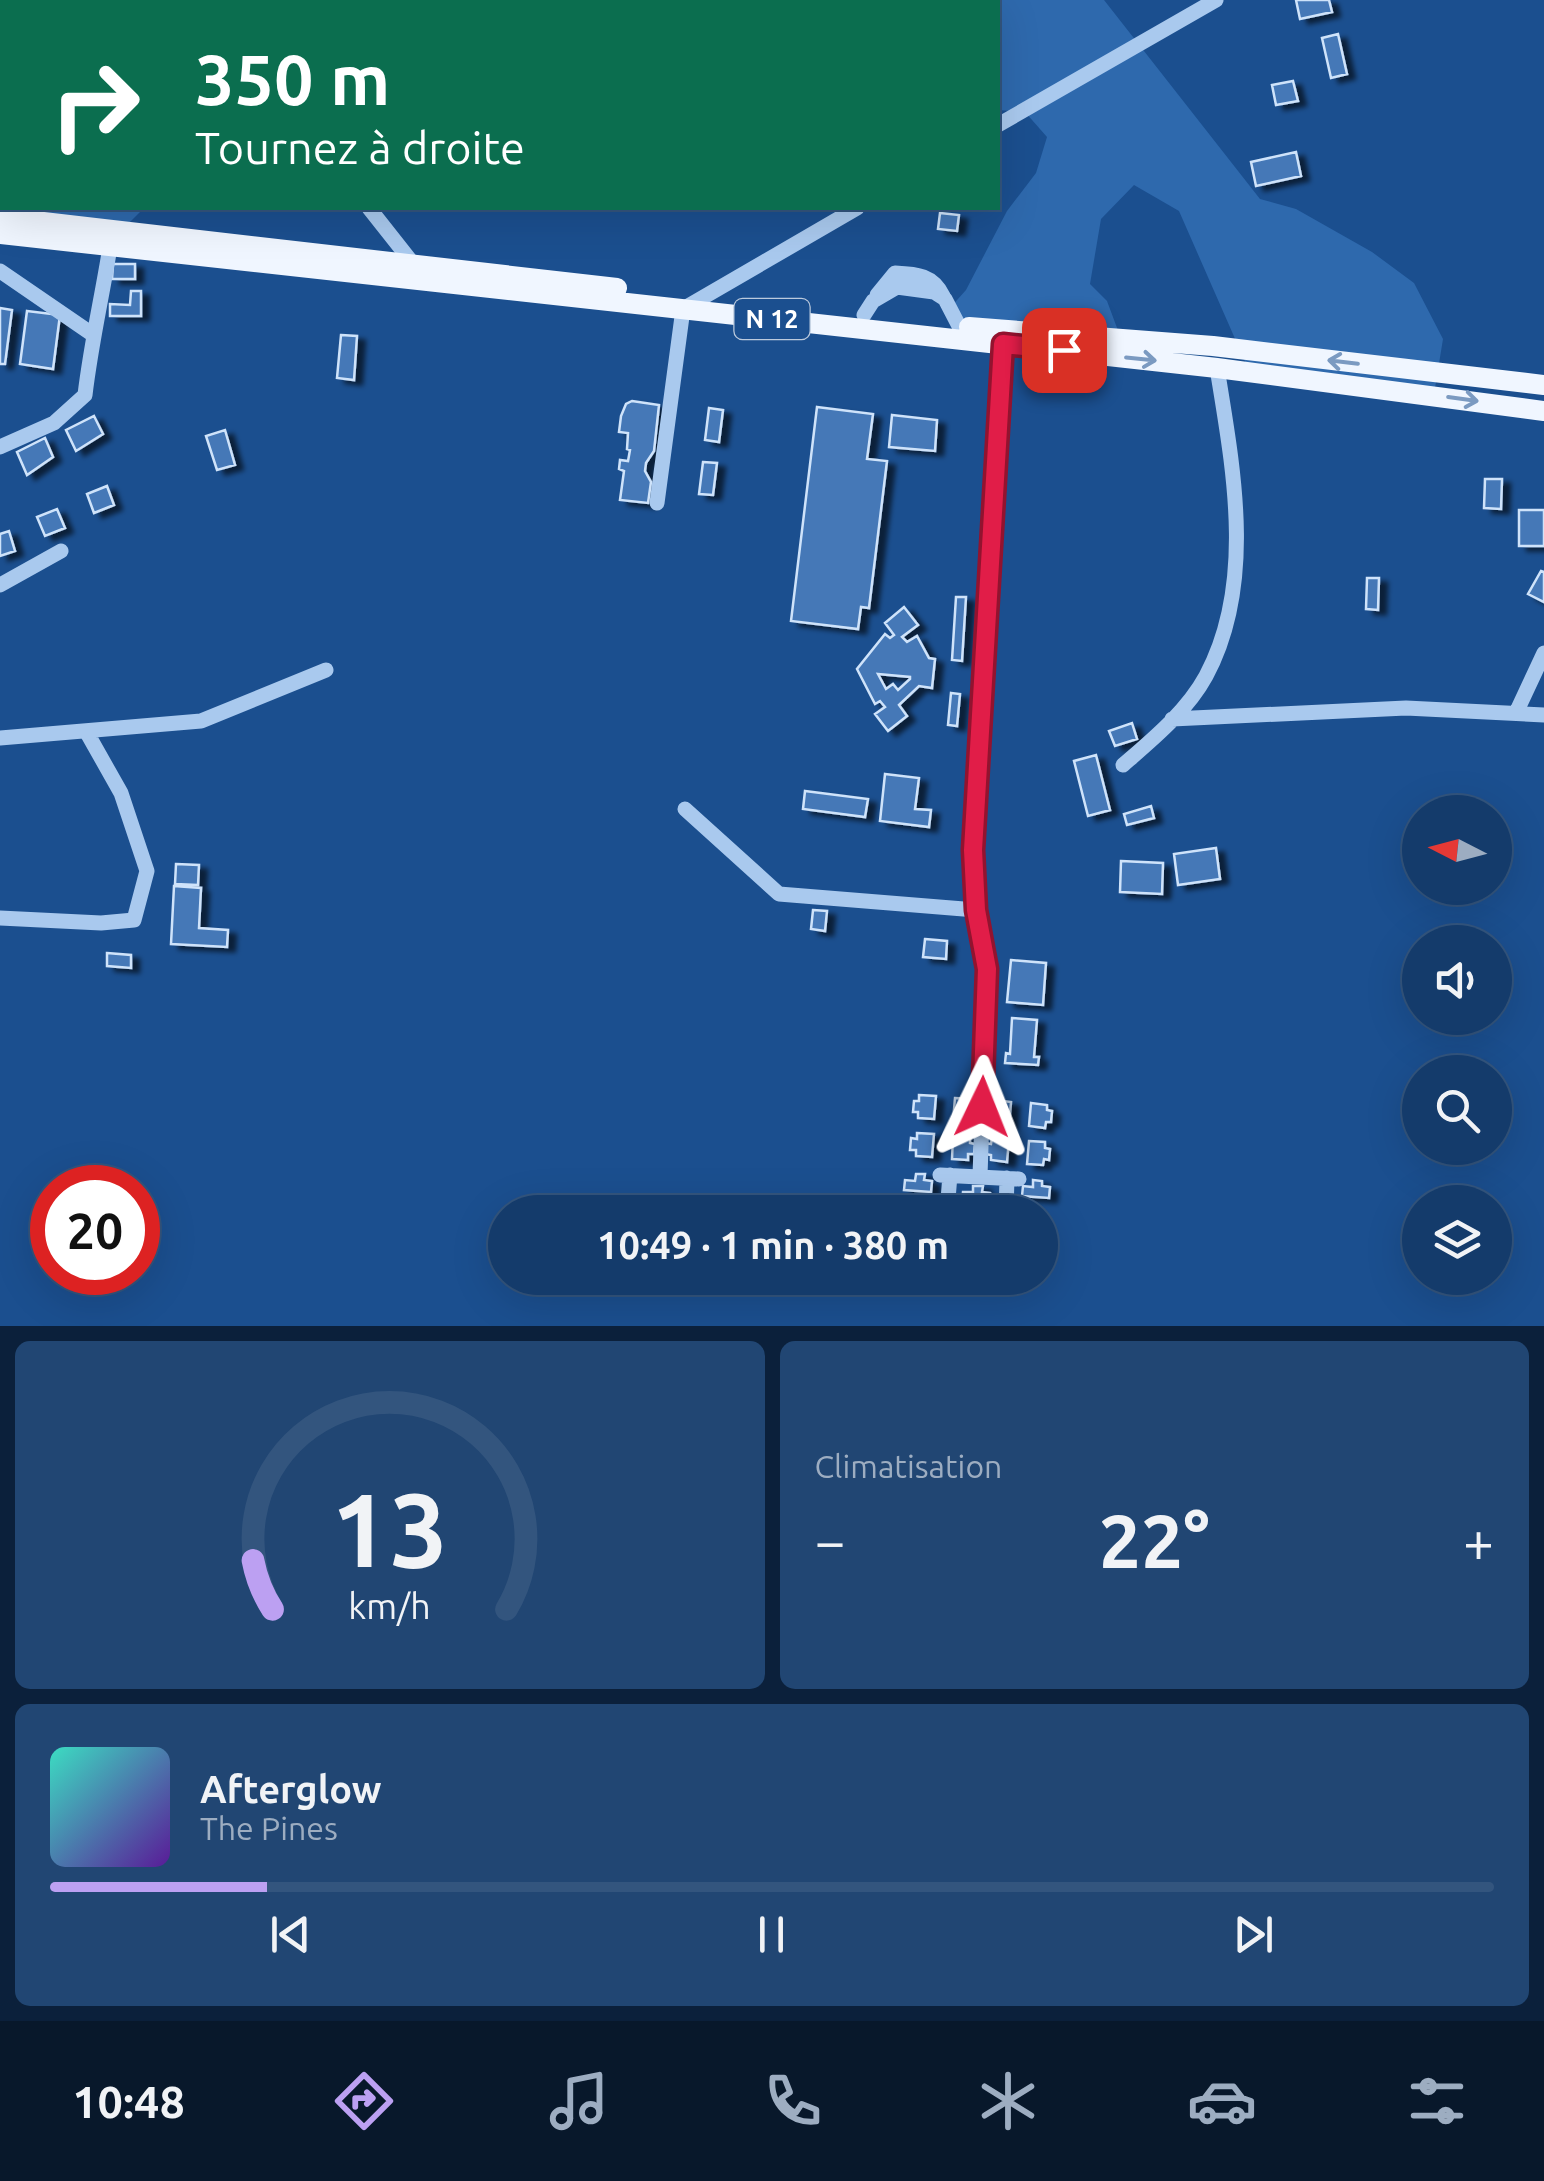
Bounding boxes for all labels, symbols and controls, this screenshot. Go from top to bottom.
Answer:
icon: right [30,40,160,170]
text: 350 m [195,40,390,118]
text: Tournez à droite [195,122,525,173]
road number: N 12 [734,299,810,339]
pin [1022,308,1107,393]
icon: arrive [1037,323,1092,378]
one-way arrow [1124,350,1156,369]
one-way arrow [1327,352,1359,371]
one-way arrow [1447,390,1479,408]
north arrow [1402,795,1512,905]
map controls [1402,795,1512,1295]
button: sound [1402,925,1512,1035]
position arrow [930,1055,1034,1159]
button: search [1402,1055,1512,1165]
speed limit sign: 20 [30,1165,160,1295]
button: layers [1402,1185,1512,1295]
text: 10:49 · 1 min · 380 m [597,1224,949,1266]
text: Climatisation [815,1448,1002,1484]
text: 13 [331,1470,448,1587]
text: 22° [1099,1498,1210,1582]
text: − [815,1510,846,1571]
text: + [1463,1510,1494,1571]
text: km/h [348,1586,431,1626]
text: Afterglow [200,1768,382,1810]
text: The Pines [200,1810,338,1846]
icon: previous [263,1907,318,1962]
icon: pause [744,1907,799,1962]
icon: next [1226,1907,1281,1962]
icon: directions [329,2066,399,2136]
icon: music [544,2066,614,2136]
icon: phone [758,2066,828,2136]
icon: climate [973,2066,1043,2136]
icon: car [1187,2066,1257,2136]
icon: filters [1402,2066,1472,2136]
text: 10:48 [72,2076,185,2127]

